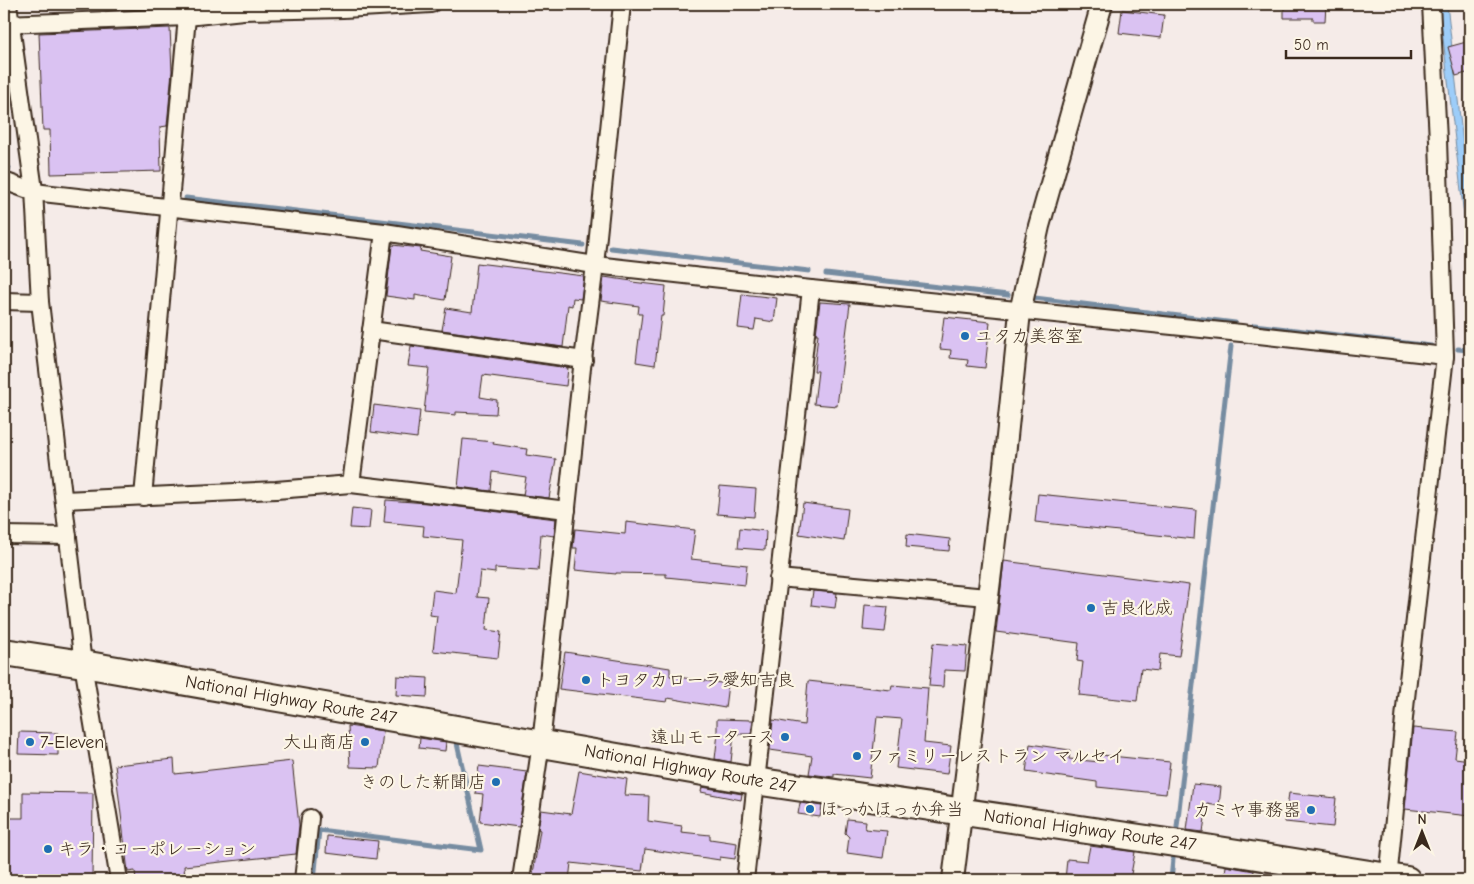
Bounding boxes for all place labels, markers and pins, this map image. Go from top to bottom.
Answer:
place label: ユタカ美容室 [975,326,1083,347]
marker: ユタカ美容室 [959,330,971,342]
place label: 吉良化成 [1101,598,1173,619]
marker: 吉良化成 [1085,602,1097,614]
place label: トヨタカローラ愛知吉良 [596,670,794,691]
marker: トヨタカローラ愛知吉良 [580,674,592,686]
place label: 遠山モータース [650,727,775,748]
marker: 遠山モータース [779,731,791,743]
place label: 7-Eleven [40,732,104,753]
place label: 大山商店 [283,732,355,753]
marker: 7-Eleven [24,736,36,748]
marker: 大山商店 [359,736,371,748]
place label: ファミリーレストラン マルセイ [867,746,1125,767]
marker: ファミリーレストラン マルセイ [851,750,863,762]
place label: きのした新聞店 [360,772,486,793]
marker: きのした新聞店 [490,776,502,788]
place label: ほっかほっか弁当 [820,799,964,820]
place label: カミヤ事務器 [1193,800,1301,821]
marker: ほっかほっか弁当 [804,803,816,815]
marker: カミヤ事務器 [1305,804,1317,816]
place label: キラ・コーポレーション [58,839,256,860]
marker: キラ・コーポレーション [42,843,54,855]

